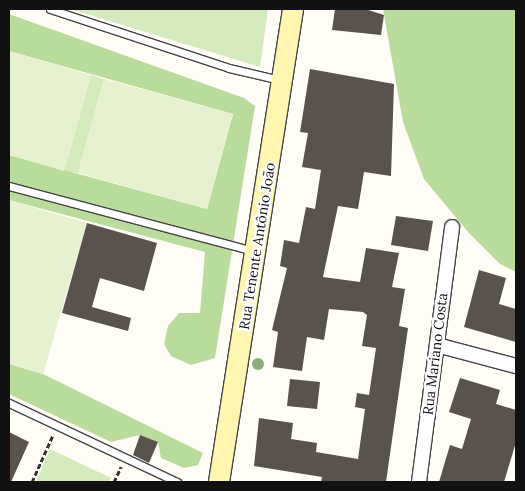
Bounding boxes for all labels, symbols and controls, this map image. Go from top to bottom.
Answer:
street label: Rua Tenente Antônio João [235,161,279,331]
street label: Rua Mariano Costa [419,292,451,416]

